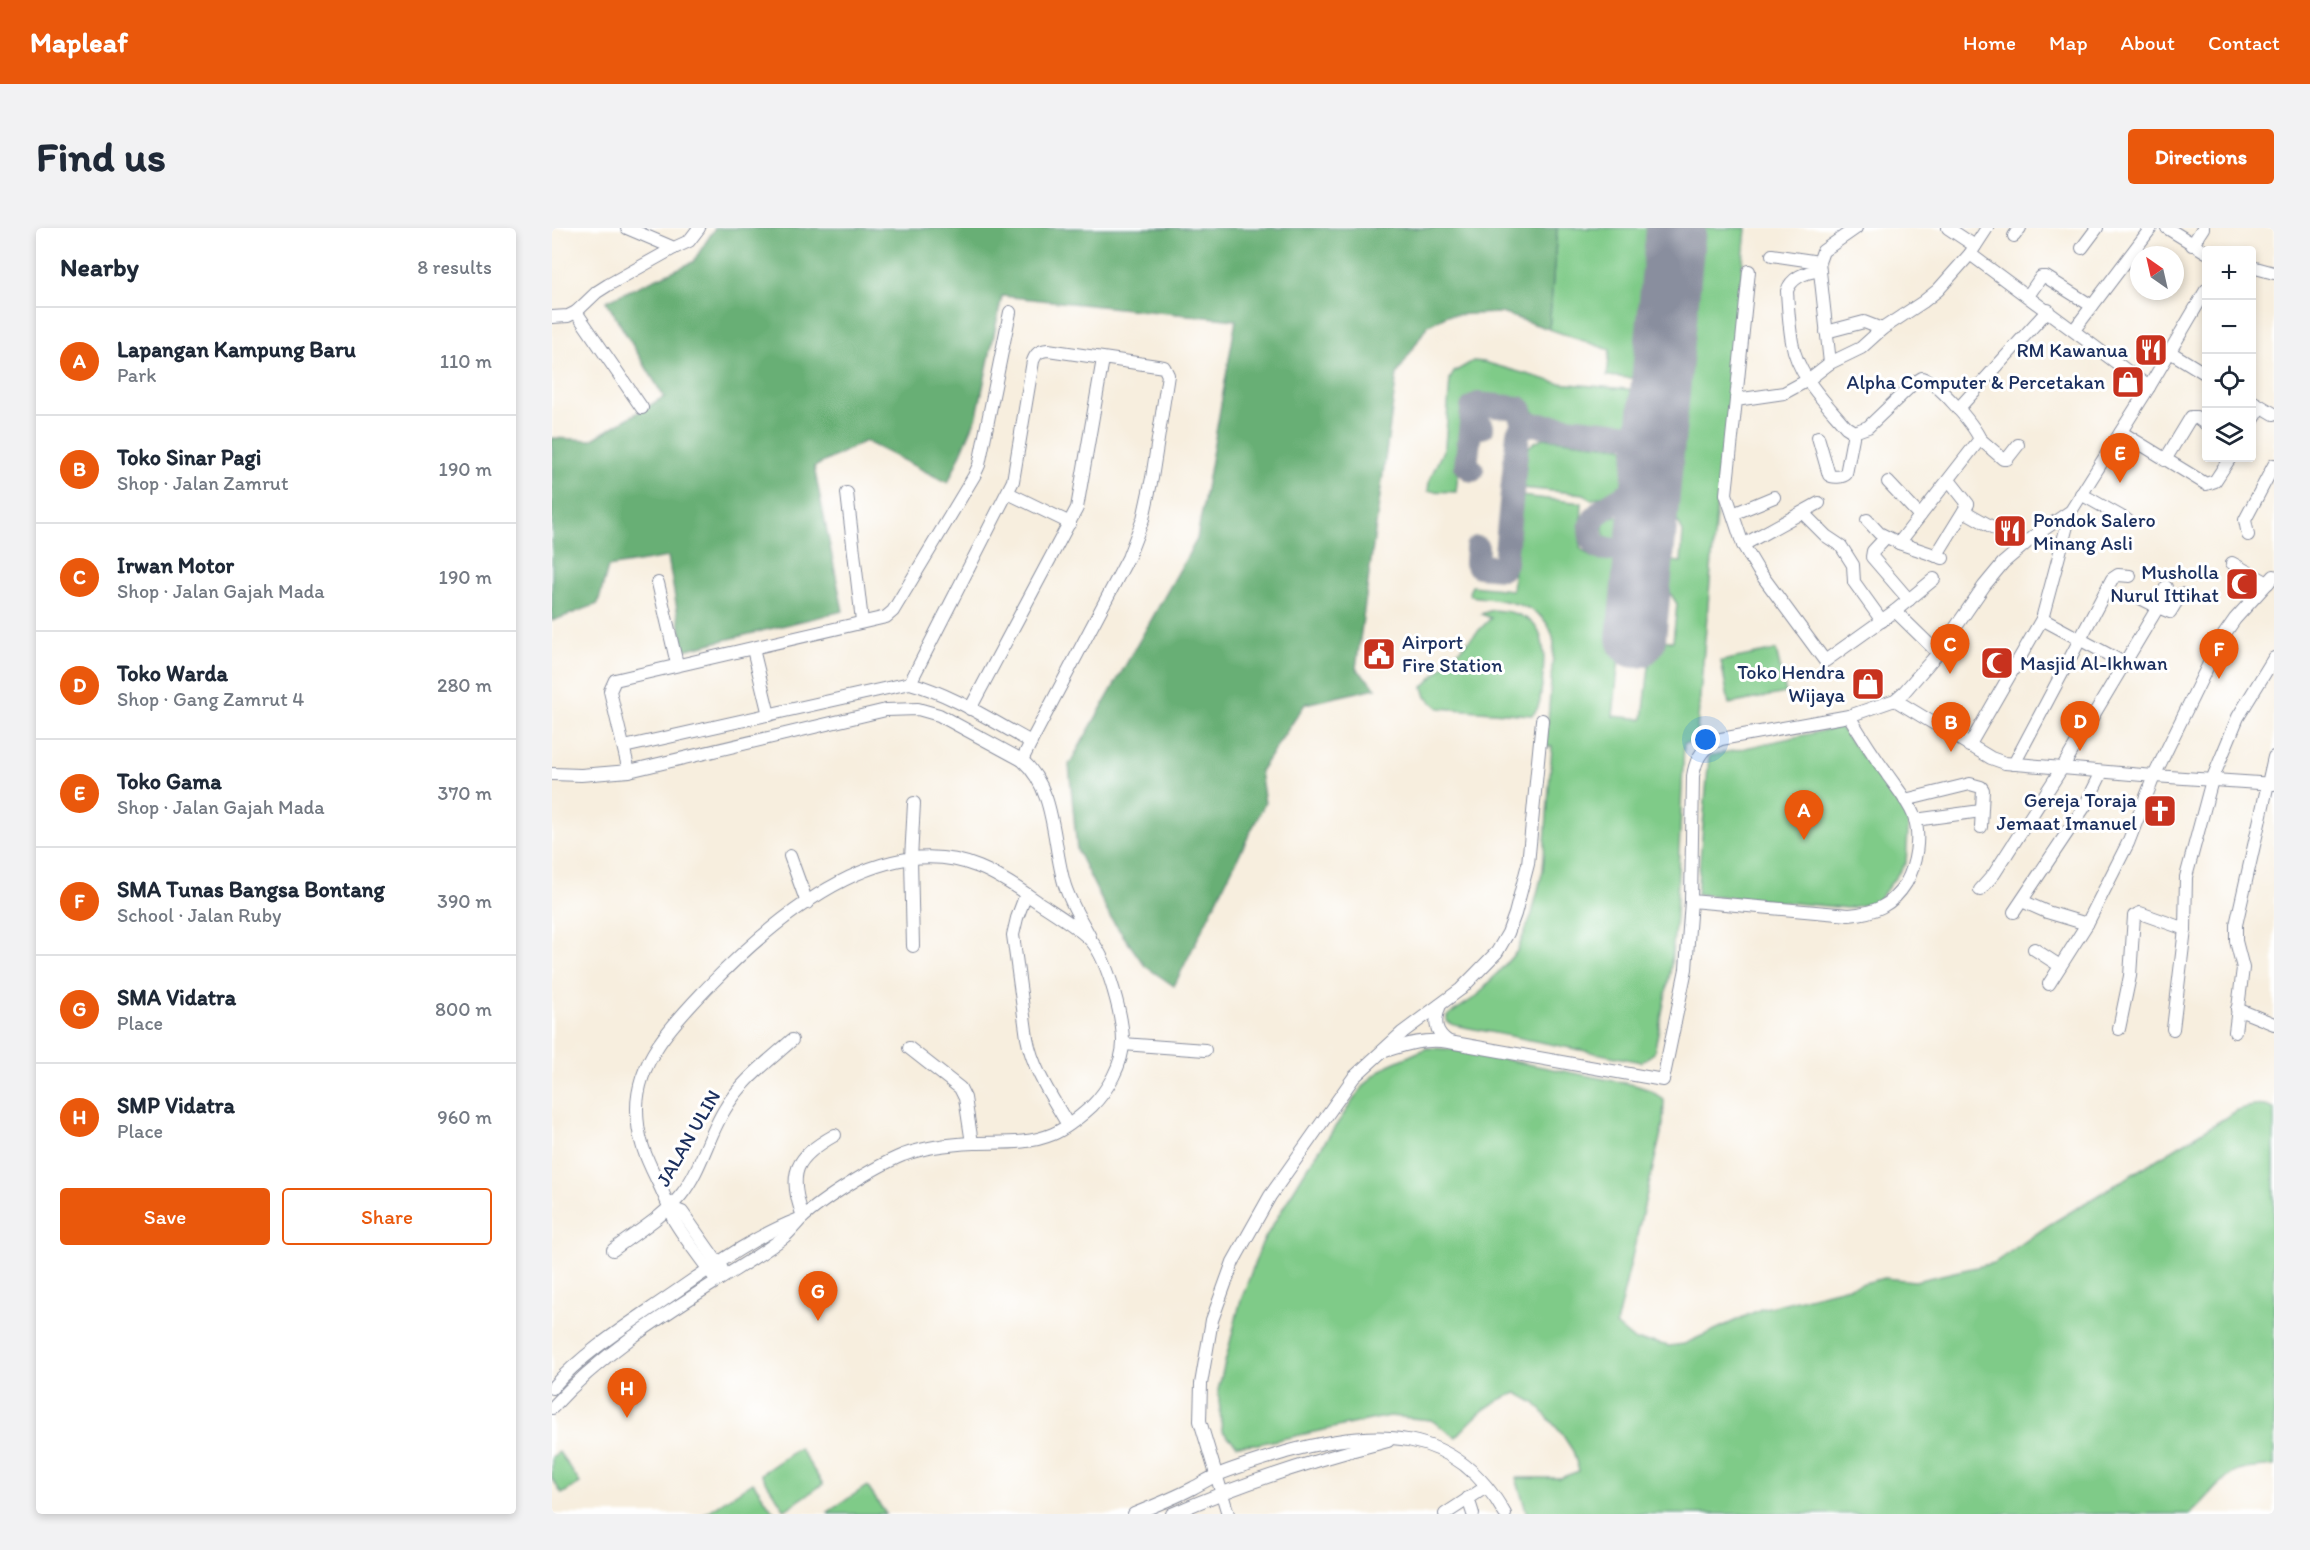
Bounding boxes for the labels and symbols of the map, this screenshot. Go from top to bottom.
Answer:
north arrow [2130,246,2184,300]
restaurant icon: RM Kawanua [2133,332,2169,368]
place label: RM Kawanua [2016,338,2129,362]
shop icon: Alpha Computer & Percetakan [2110,364,2146,400]
place label: Alpha Computer & Percetakan [1847,370,2105,394]
pin: E [2100,434,2140,483]
place label: Pondok Salero Minang Asli [2033,508,2156,555]
restaurant icon: Pondok Salero Minang Asli [1992,513,2028,549]
place label: Musholla Nurul Ittihat [2110,560,2220,607]
mosque icon: Musholla Nurul Ittihat [2224,566,2260,602]
pin: C [1930,624,1970,674]
place label: Airport Fire Station [1402,630,1503,677]
pin: F [2200,630,2238,679]
public building icon: Airport Fire Station [1361,636,1397,672]
mosque icon: Masjid Al-Ikhwan [1979,645,2015,681]
place label: Masjid Al-Ikhwan [2020,651,2168,675]
place label: Toko Hendra Wijaya [1737,660,1846,707]
shop icon: Toko Hendra Wijaya [1850,666,1886,702]
pin: B [1932,702,1970,752]
pin: D [2060,702,2099,751]
your location [1691,725,1720,754]
place label: Gereja Toraja Jemaat Imanuel [1996,788,2138,835]
pin: A [1784,790,1824,840]
church icon: Gereja Toraja Jemaat Imanuel [2142,793,2178,829]
street label: JALAN ULIN [651,1085,725,1191]
pin: G [798,1272,838,1321]
pin: H [608,1368,646,1418]

